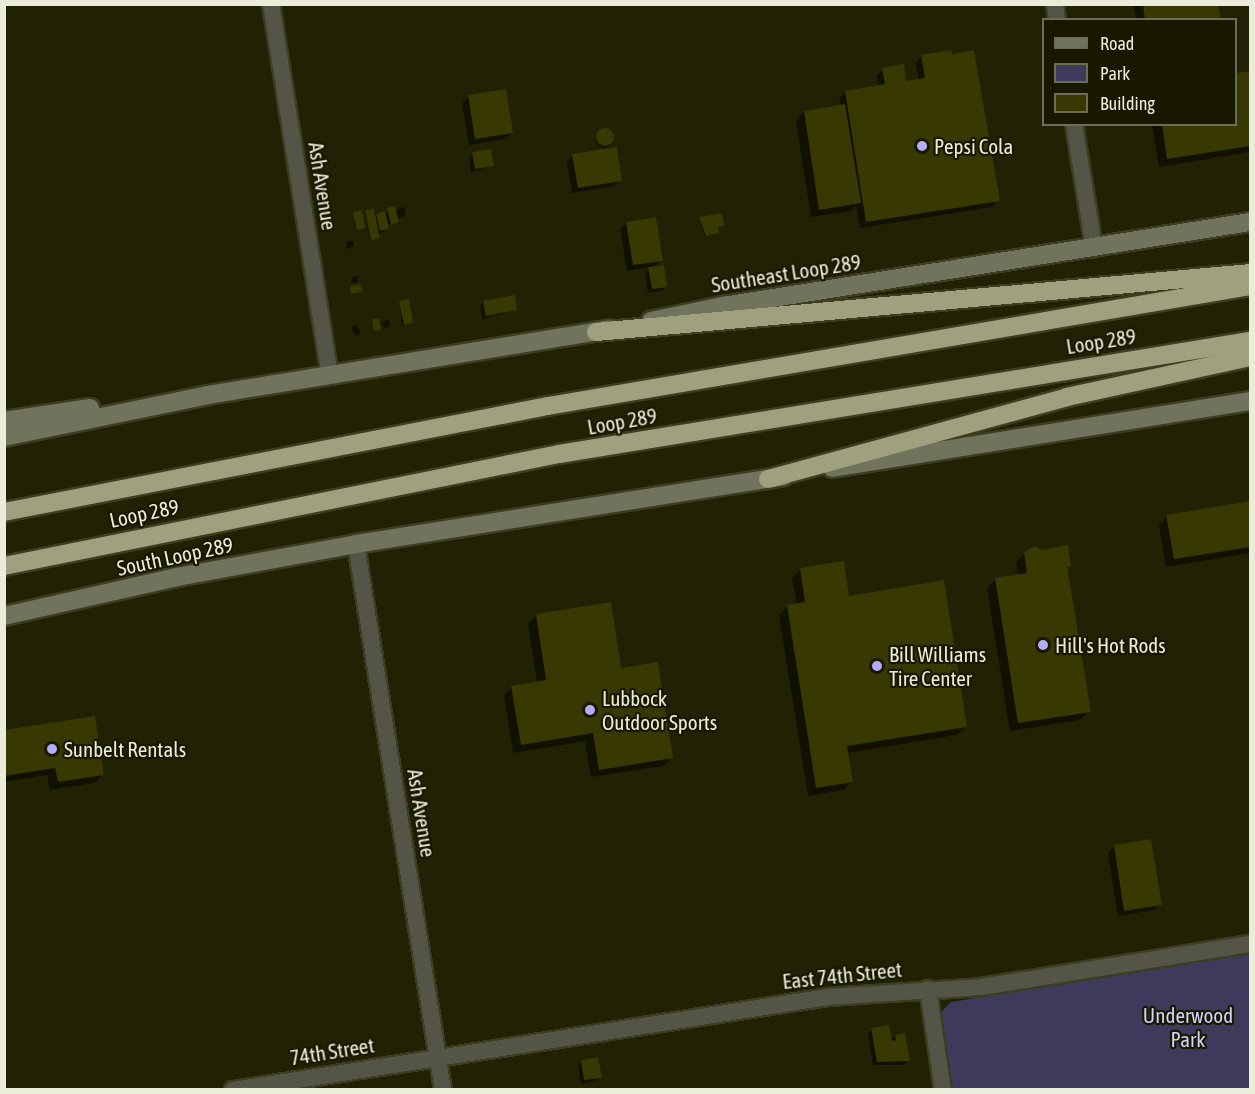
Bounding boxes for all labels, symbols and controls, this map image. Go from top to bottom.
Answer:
legend [1042,18,1237,126]
text: Road [1100,33,1134,54]
text: Park [1100,63,1130,84]
text: Building [1100,93,1155,114]
place label: Pepsi Cola [934,133,1013,159]
marker: Pepsi Cola [915,139,929,153]
street label: Ash Avenue [304,140,342,232]
street label: Southeast Loop 289 [709,249,863,297]
street label: Loop 289 [1064,323,1138,359]
street label: Loop 289 [585,402,659,440]
street label: Loop 289 [107,493,181,533]
street label: South Loop 289 [115,531,235,581]
place label: Hill's Hot Rods [1055,632,1166,658]
marker: Hill's Hot Rods [1036,638,1050,652]
place label: Bill Williams Tire Center [889,641,986,691]
marker: Bill Williams Tire Center [870,659,884,673]
place label: Lubbock Outdoor Sports [602,685,717,735]
marker: Lubbock Outdoor Sports [583,703,597,717]
place label: Sunbelt Rentals [64,736,186,762]
marker: Sunbelt Rentals [45,742,59,756]
street label: Ash Avenue [403,767,441,859]
street label: East 74th Street [781,956,903,994]
park label: Underwood Park [1143,1002,1233,1052]
street label: 74th Street [288,1032,376,1070]

